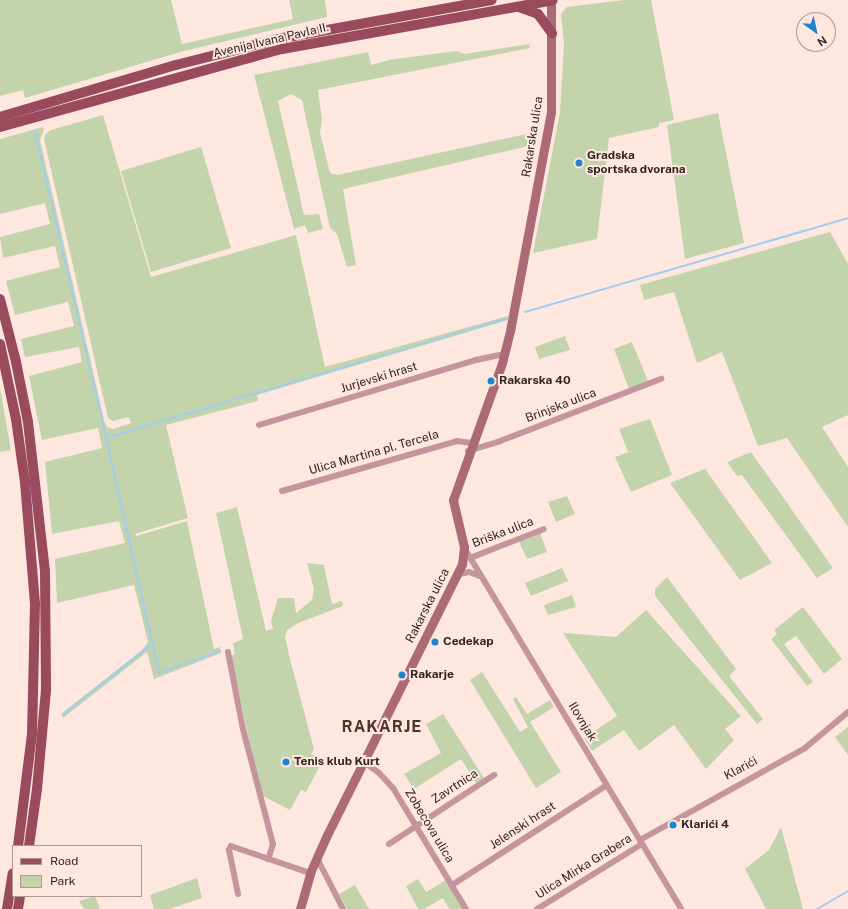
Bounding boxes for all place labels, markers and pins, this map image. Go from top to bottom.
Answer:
place label: Gradska sportska dvorana [587,149,686,177]
marker: Gradska sportska dvorana [574,158,584,168]
place label: Rakarska 40 [499,374,571,388]
marker: Rakarska 40 [486,376,496,386]
place label: Cedekap [443,635,494,649]
marker: Cedekap [430,637,440,647]
place label: Rakarje [410,668,454,682]
marker: Rakarje [397,670,407,680]
place label: Tenis klub Kurt [294,755,380,769]
marker: Tenis klub Kurt [281,757,291,767]
place label: Klarići 4 [681,818,729,832]
marker: Klarići 4 [668,820,678,830]

